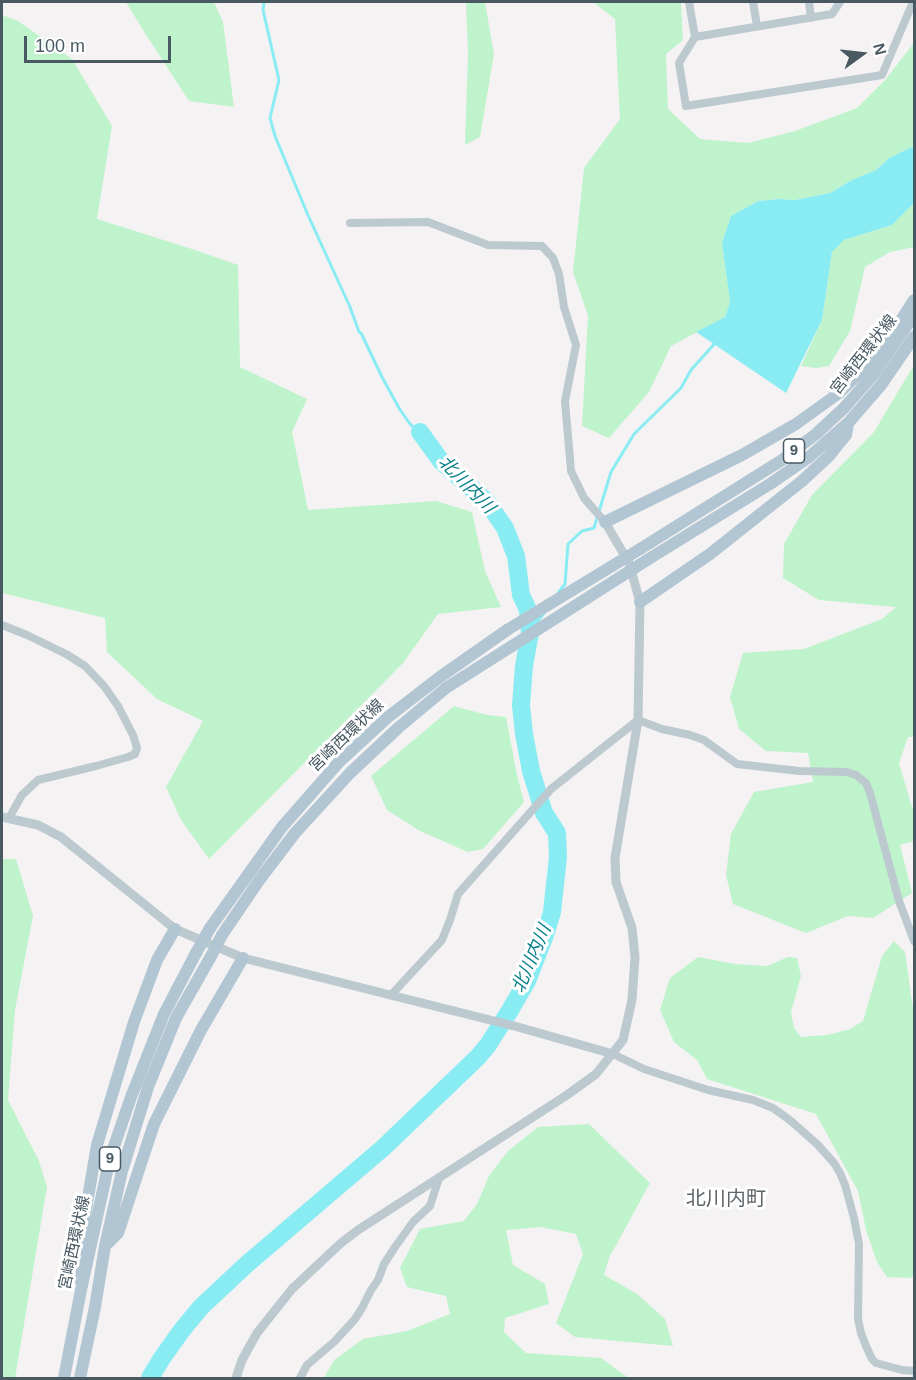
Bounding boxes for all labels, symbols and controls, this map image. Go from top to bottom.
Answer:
scale bar [27,24,174,62]
north arrow [832,24,892,84]
text: 100 m [35,36,85,56]
text: N [870,41,890,57]
street label: 宮崎西環状線 [827,311,901,399]
road number: 9 [784,439,804,463]
water label: 北川内川 [433,452,499,518]
street label: 宮崎西環状線 [306,696,388,776]
water label: 北川内川 [508,922,556,996]
road number: 9 [100,1147,120,1171]
district label: 北川内町 [686,1187,766,1211]
street label: 宮崎西環状線 [56,1194,94,1292]

